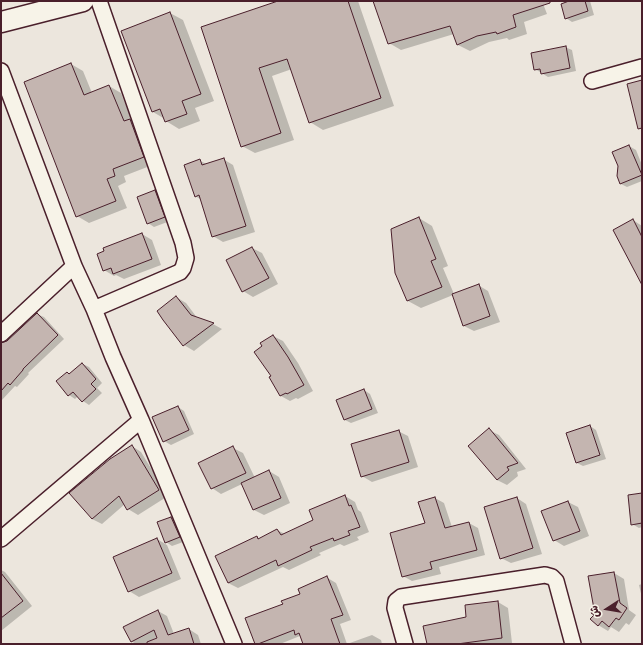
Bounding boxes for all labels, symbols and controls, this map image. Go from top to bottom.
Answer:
north arrow [587,589,627,629]
text: ش [585,604,605,619]

